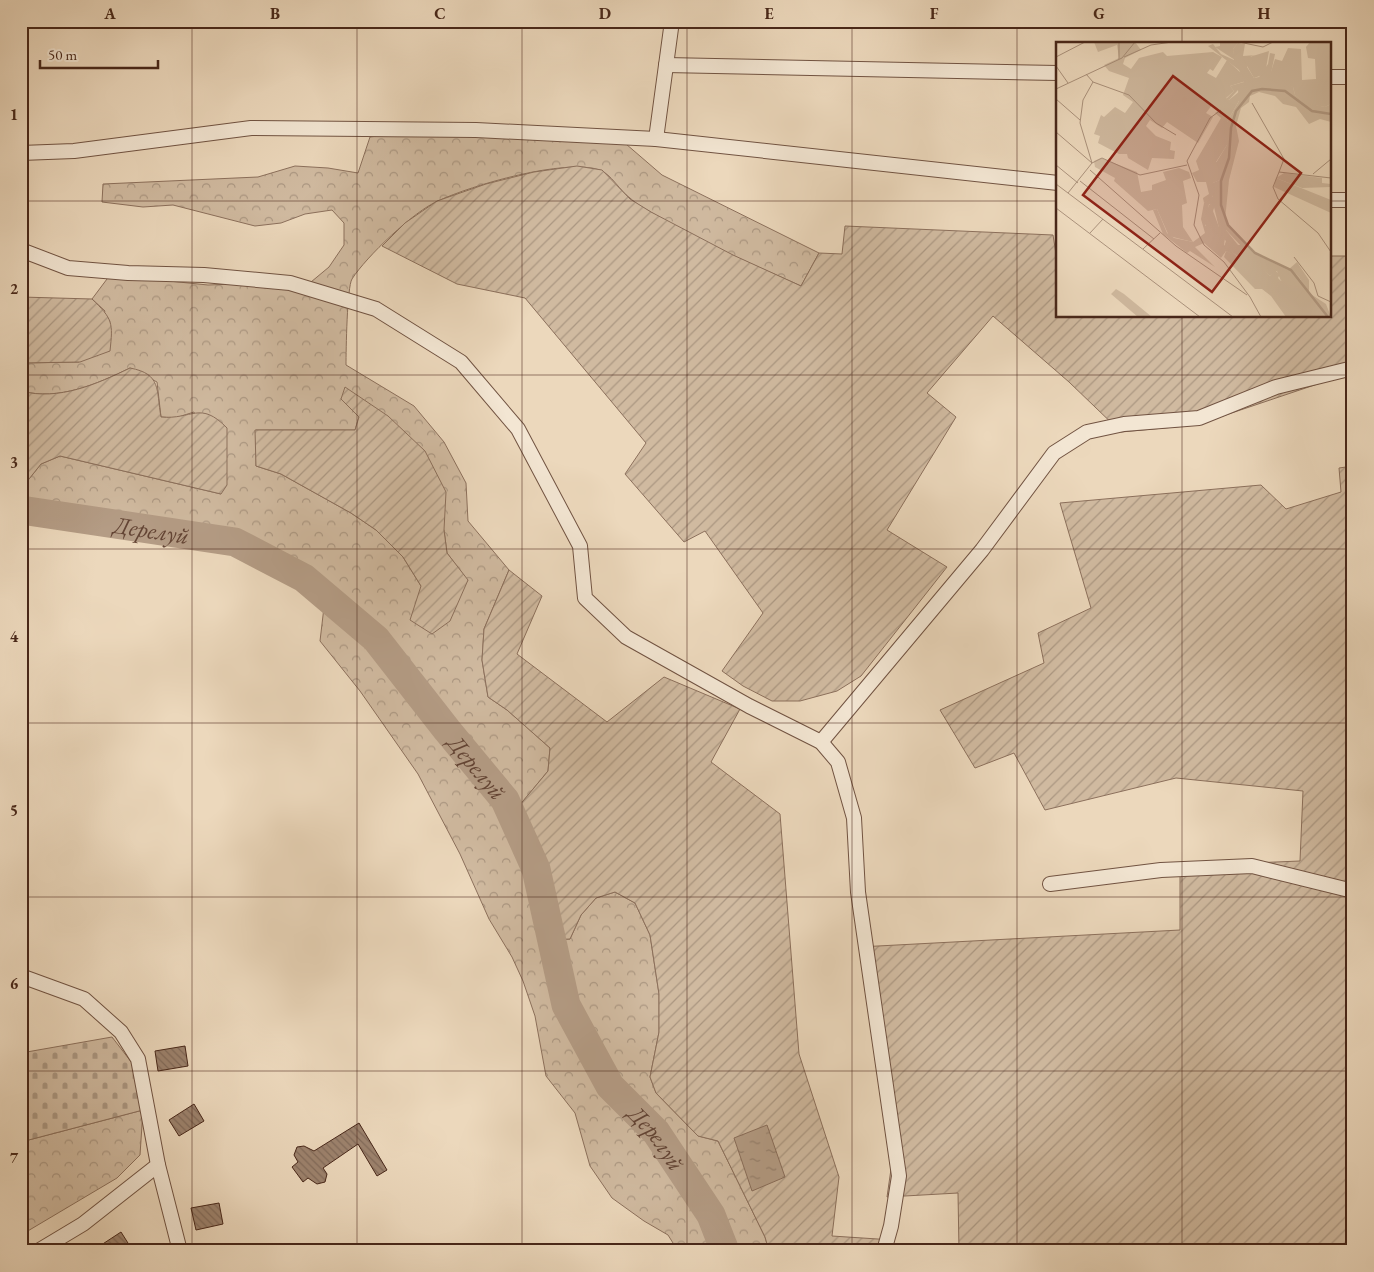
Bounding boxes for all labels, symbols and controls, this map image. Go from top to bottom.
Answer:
text: A [103,3,116,24]
text: B [270,3,280,24]
text: C [434,3,446,24]
text: D [599,3,611,24]
text: E [764,3,774,24]
text: F [930,3,939,24]
text: G [1093,3,1105,24]
text: H [1258,3,1271,24]
scale bar [40,38,158,70]
inset map [1056,42,1332,318]
text: 50 m [48,45,77,64]
text: 1 [10,104,18,125]
text: 2 [10,278,19,299]
text: 3 [10,452,18,473]
water label: Дерелуй [110,508,191,550]
text: 4 [10,626,19,647]
water label: Дерелуй [440,726,514,806]
text: 5 [10,800,18,821]
text: 6 [10,973,19,994]
water label: Дерелуй [620,1096,693,1176]
text: 7 [10,1147,19,1168]

